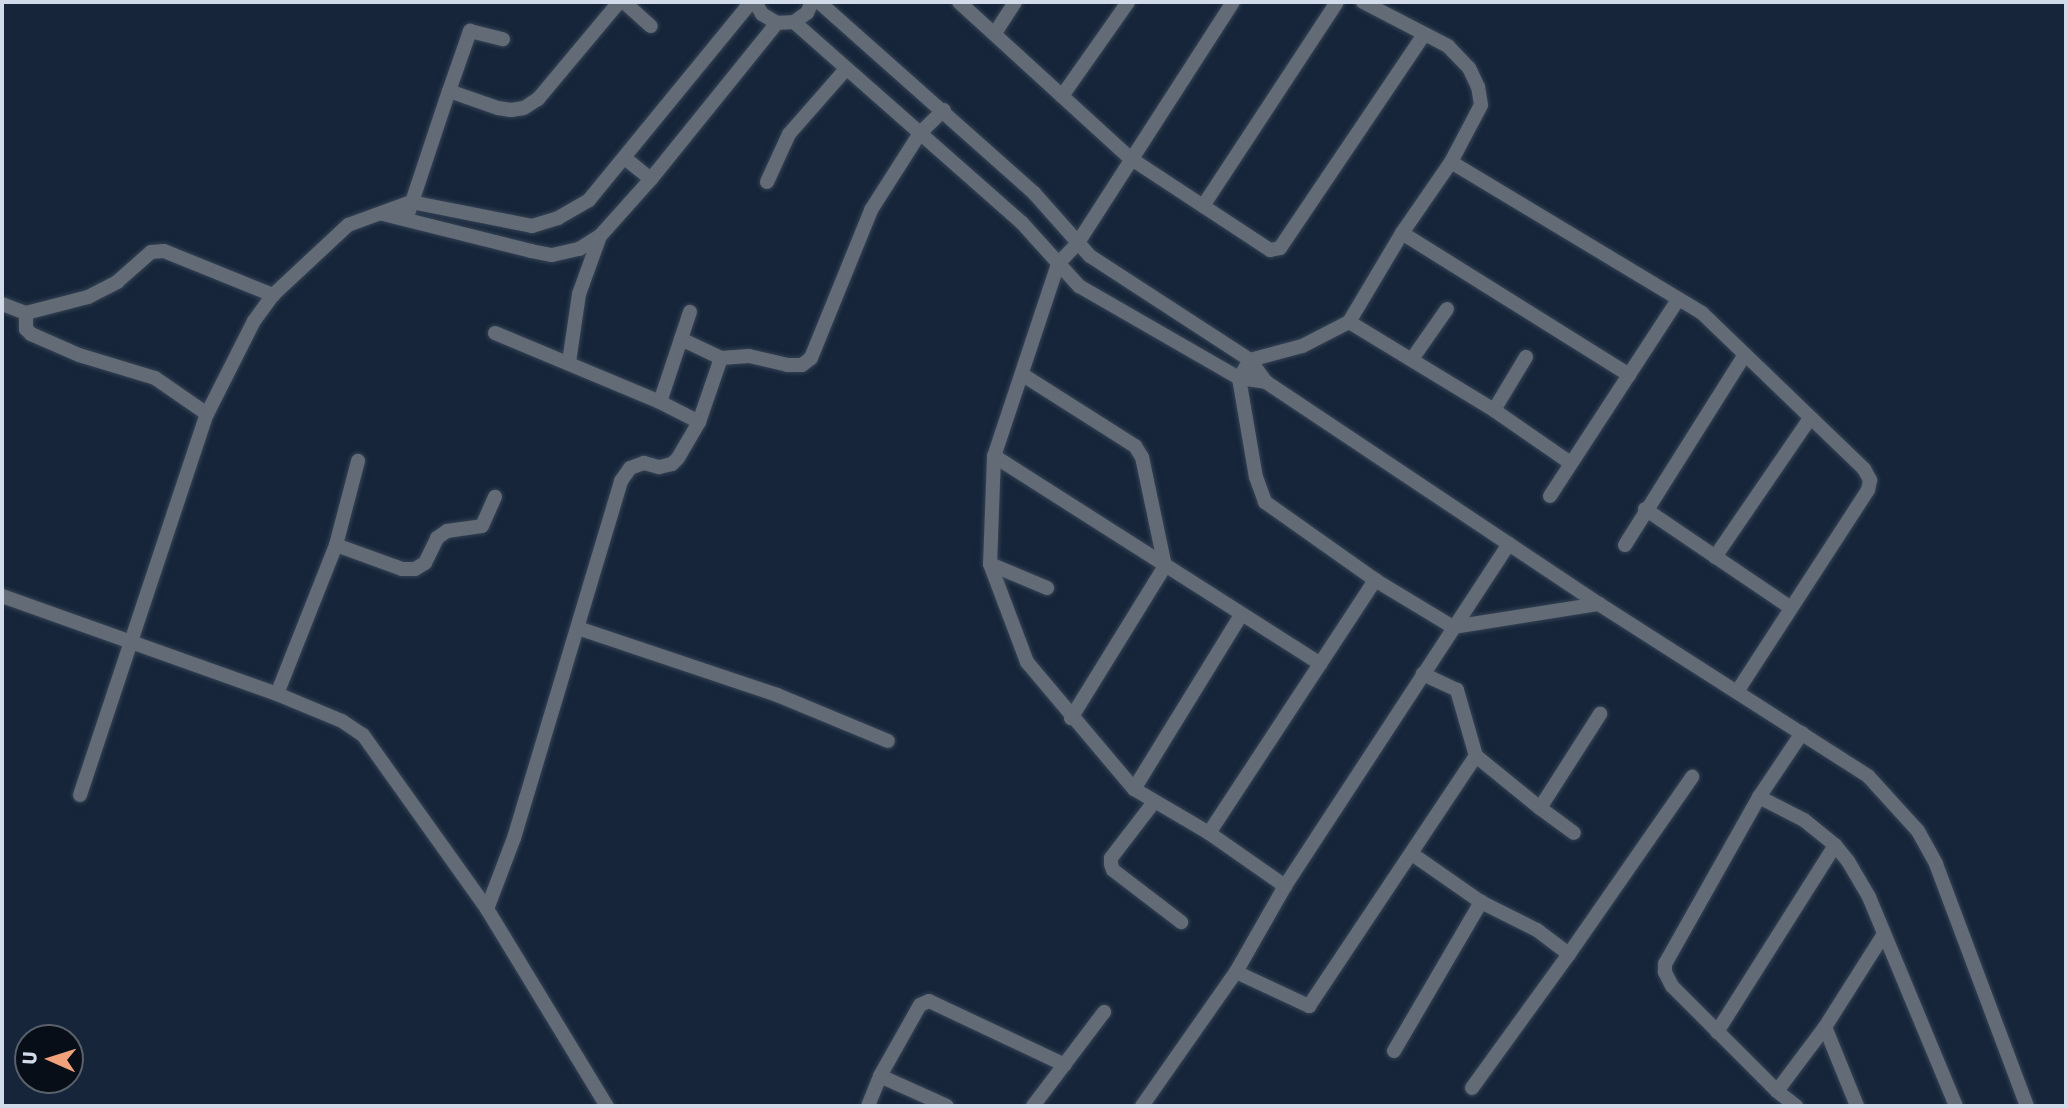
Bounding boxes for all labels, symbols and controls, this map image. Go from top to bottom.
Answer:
north arrow [14,1024,84,1094]
text: U [16,1051,43,1065]

